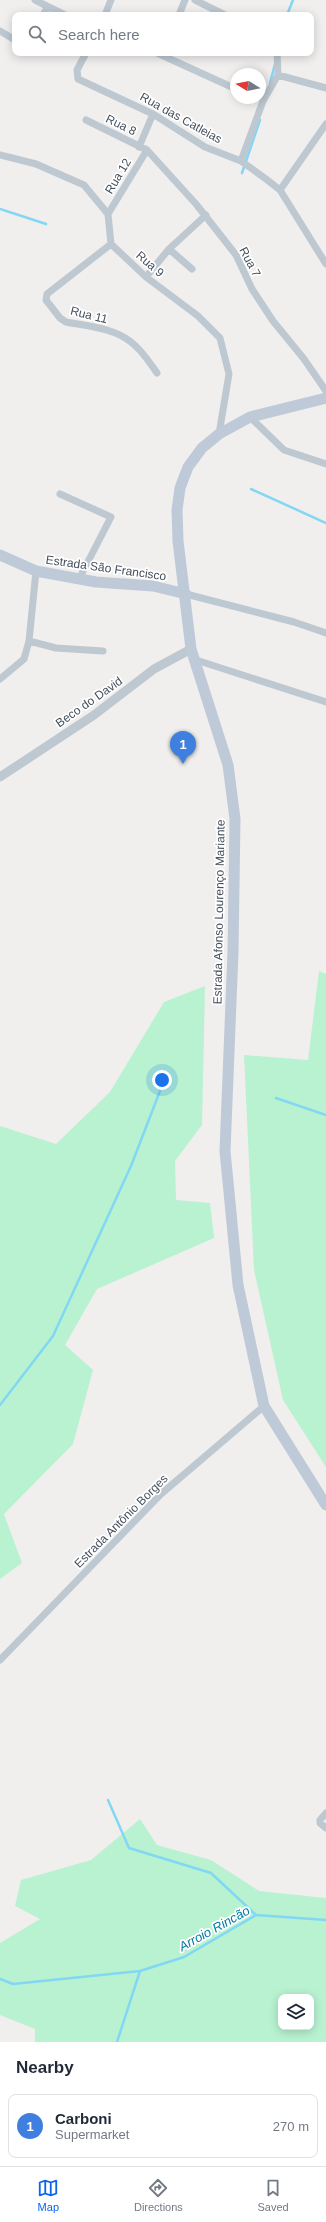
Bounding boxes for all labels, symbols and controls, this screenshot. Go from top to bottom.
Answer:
search box [12,12,314,56]
icon: search [26,23,48,45]
text: Search here [58,26,140,43]
north arrow [230,68,266,104]
street label: Rua das Catleias [138,90,224,146]
street label: Rua 8 [104,112,139,138]
street label: Rua 12 [102,156,134,196]
street label: Rua 7 [236,245,264,280]
street label: Rua 9 [133,248,167,280]
street label: Rua 11 [69,304,109,326]
street label: Estrada São Francisco [45,553,167,583]
street label: Beco do David [53,674,125,730]
pin: 1 [170,731,196,764]
street label: Estrada Afonso Lourenço Mariante [210,819,228,1004]
your location [152,1070,172,1090]
street label: Estrada Antônio Borges [71,1471,171,1571]
water label: Arroio Rincão [175,1903,252,1955]
map controls [278,1994,314,2030]
button: layers [278,1994,314,2030]
text: Nearby [16,2058,74,2077]
text: Carboni [55,2110,112,2127]
text: 1 [26,2119,34,2134]
text: 270 m [273,2119,309,2134]
text: Supermarket [55,2127,129,2142]
tab: Map [37,2177,59,2213]
tab: Directions [134,2177,183,2213]
tab: Saved [257,2177,289,2213]

